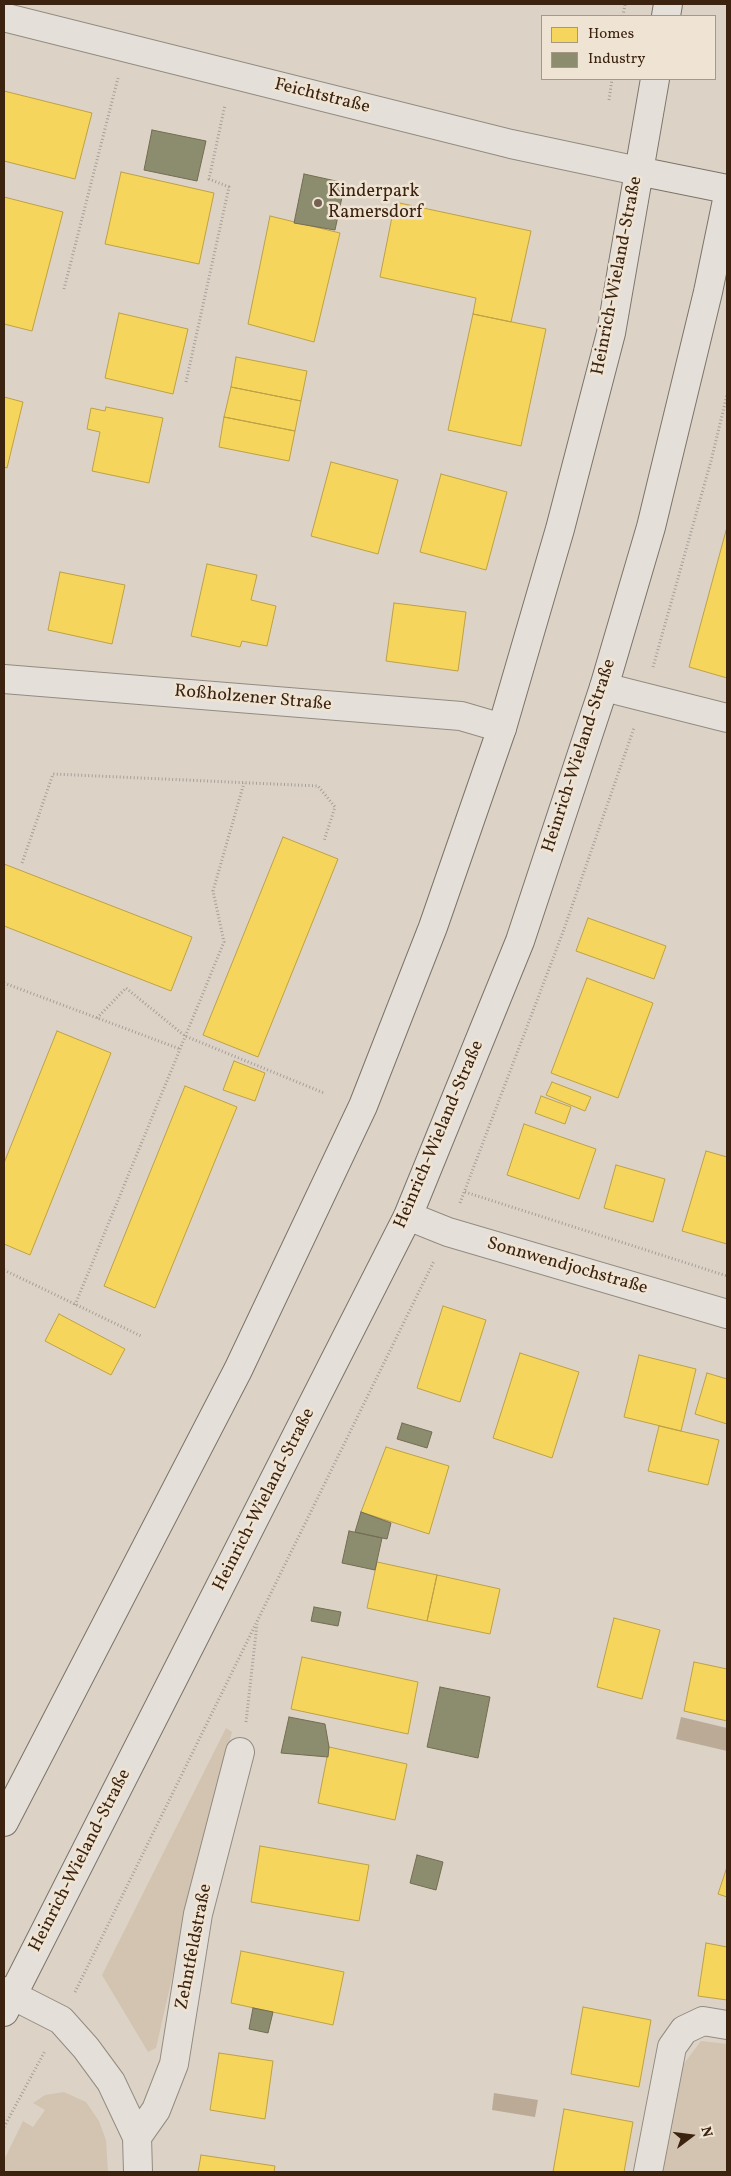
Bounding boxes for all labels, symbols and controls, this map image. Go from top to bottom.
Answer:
legend [541,15,716,80]
text: Homes [588,24,634,45]
text: Industry [588,49,645,70]
street label: Feichtstraße [272,75,372,119]
street label: Heinrich-Wieland-Straße [588,175,648,377]
place label: Kinderpark Ramersdorf [328,182,422,224]
marker: Kinderpark Ramersdorf [312,197,324,209]
street label: Heinrich-Wieland-Straße [538,657,622,855]
street label: Roßholzener Straße [173,681,333,717]
street label: Heinrich-Wieland-Straße [391,1038,489,1232]
street label: Sonnwendjochstraße [484,1234,650,1300]
street label: Heinrich-Wieland-Straße [209,1405,321,1595]
street label: Heinrich-Wieland-Straße [25,1766,137,1956]
street label: Zehntfeldstraße [172,1882,218,2012]
north arrow [666,2111,716,2161]
text: N [695,2125,716,2139]

